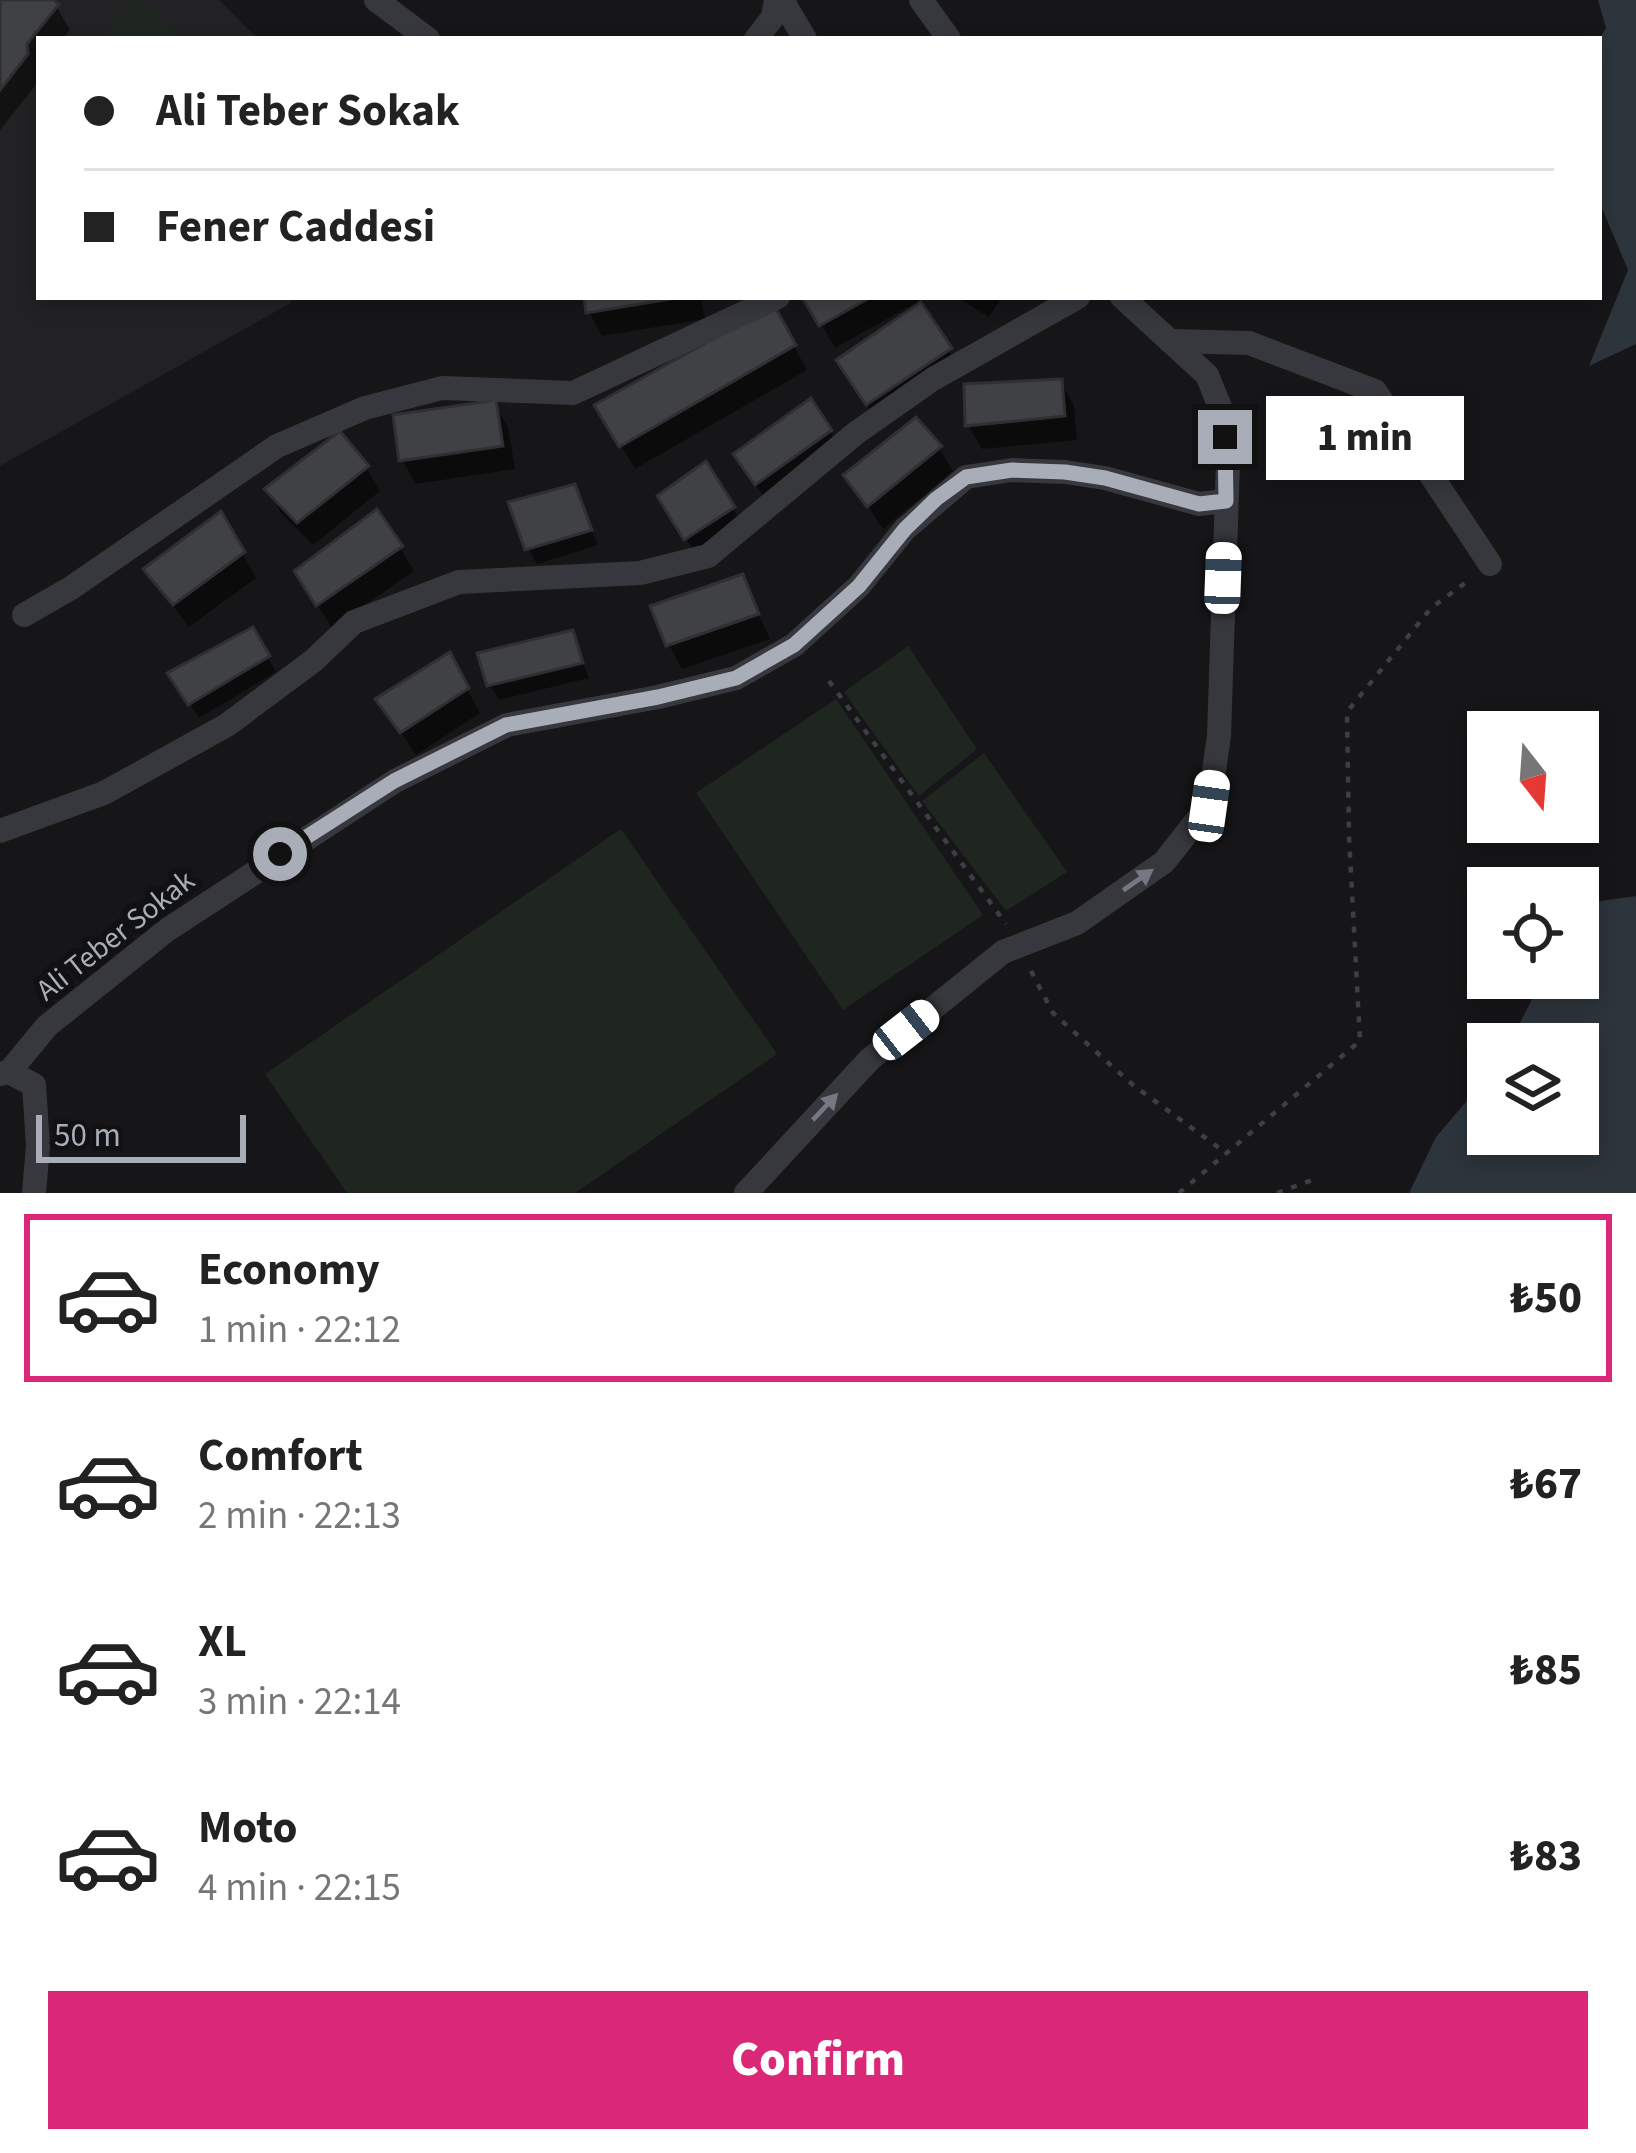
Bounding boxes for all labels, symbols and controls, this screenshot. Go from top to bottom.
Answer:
text: Ali Teber Sokak [156,79,460,143]
text: Fener Caddesi [156,195,435,259]
callout: 1 min [1267,395,1465,479]
route end [1198,410,1252,464]
text: 1 min [1317,410,1413,466]
car [1204,541,1242,615]
north arrow [1467,711,1599,843]
map controls [1467,711,1599,1155]
car [1186,768,1232,844]
route start [253,827,307,881]
street label: Ali Teber Sokak [27,860,204,1011]
button: locate [1467,867,1599,999]
one-way arrow [1121,869,1153,893]
car [867,994,945,1066]
button: layers [1467,1023,1599,1155]
one-way arrow [811,1093,839,1122]
scale bar [36,1109,246,1162]
text: 50 m [54,1112,121,1159]
text: Economy [198,1238,380,1302]
icon: car [54,1244,162,1352]
text: ₺50 [1510,1266,1582,1330]
text: 1 min · 22:12 [198,1302,401,1358]
text: Comfort [198,1424,363,1488]
icon: car [54,1430,162,1538]
text: ₺67 [1510,1452,1582,1516]
text: 2 min · 22:13 [198,1488,401,1544]
text: XL [198,1610,247,1674]
icon: car [54,1616,162,1724]
text: ₺85 [1510,1638,1582,1702]
text: 3 min · 22:14 [198,1674,401,1730]
text: Moto [198,1796,297,1860]
icon: car [54,1802,162,1910]
text: ₺83 [1510,1824,1582,1888]
text: 4 min · 22:15 [198,1860,401,1916]
button: Confirm [48,1991,1588,2129]

